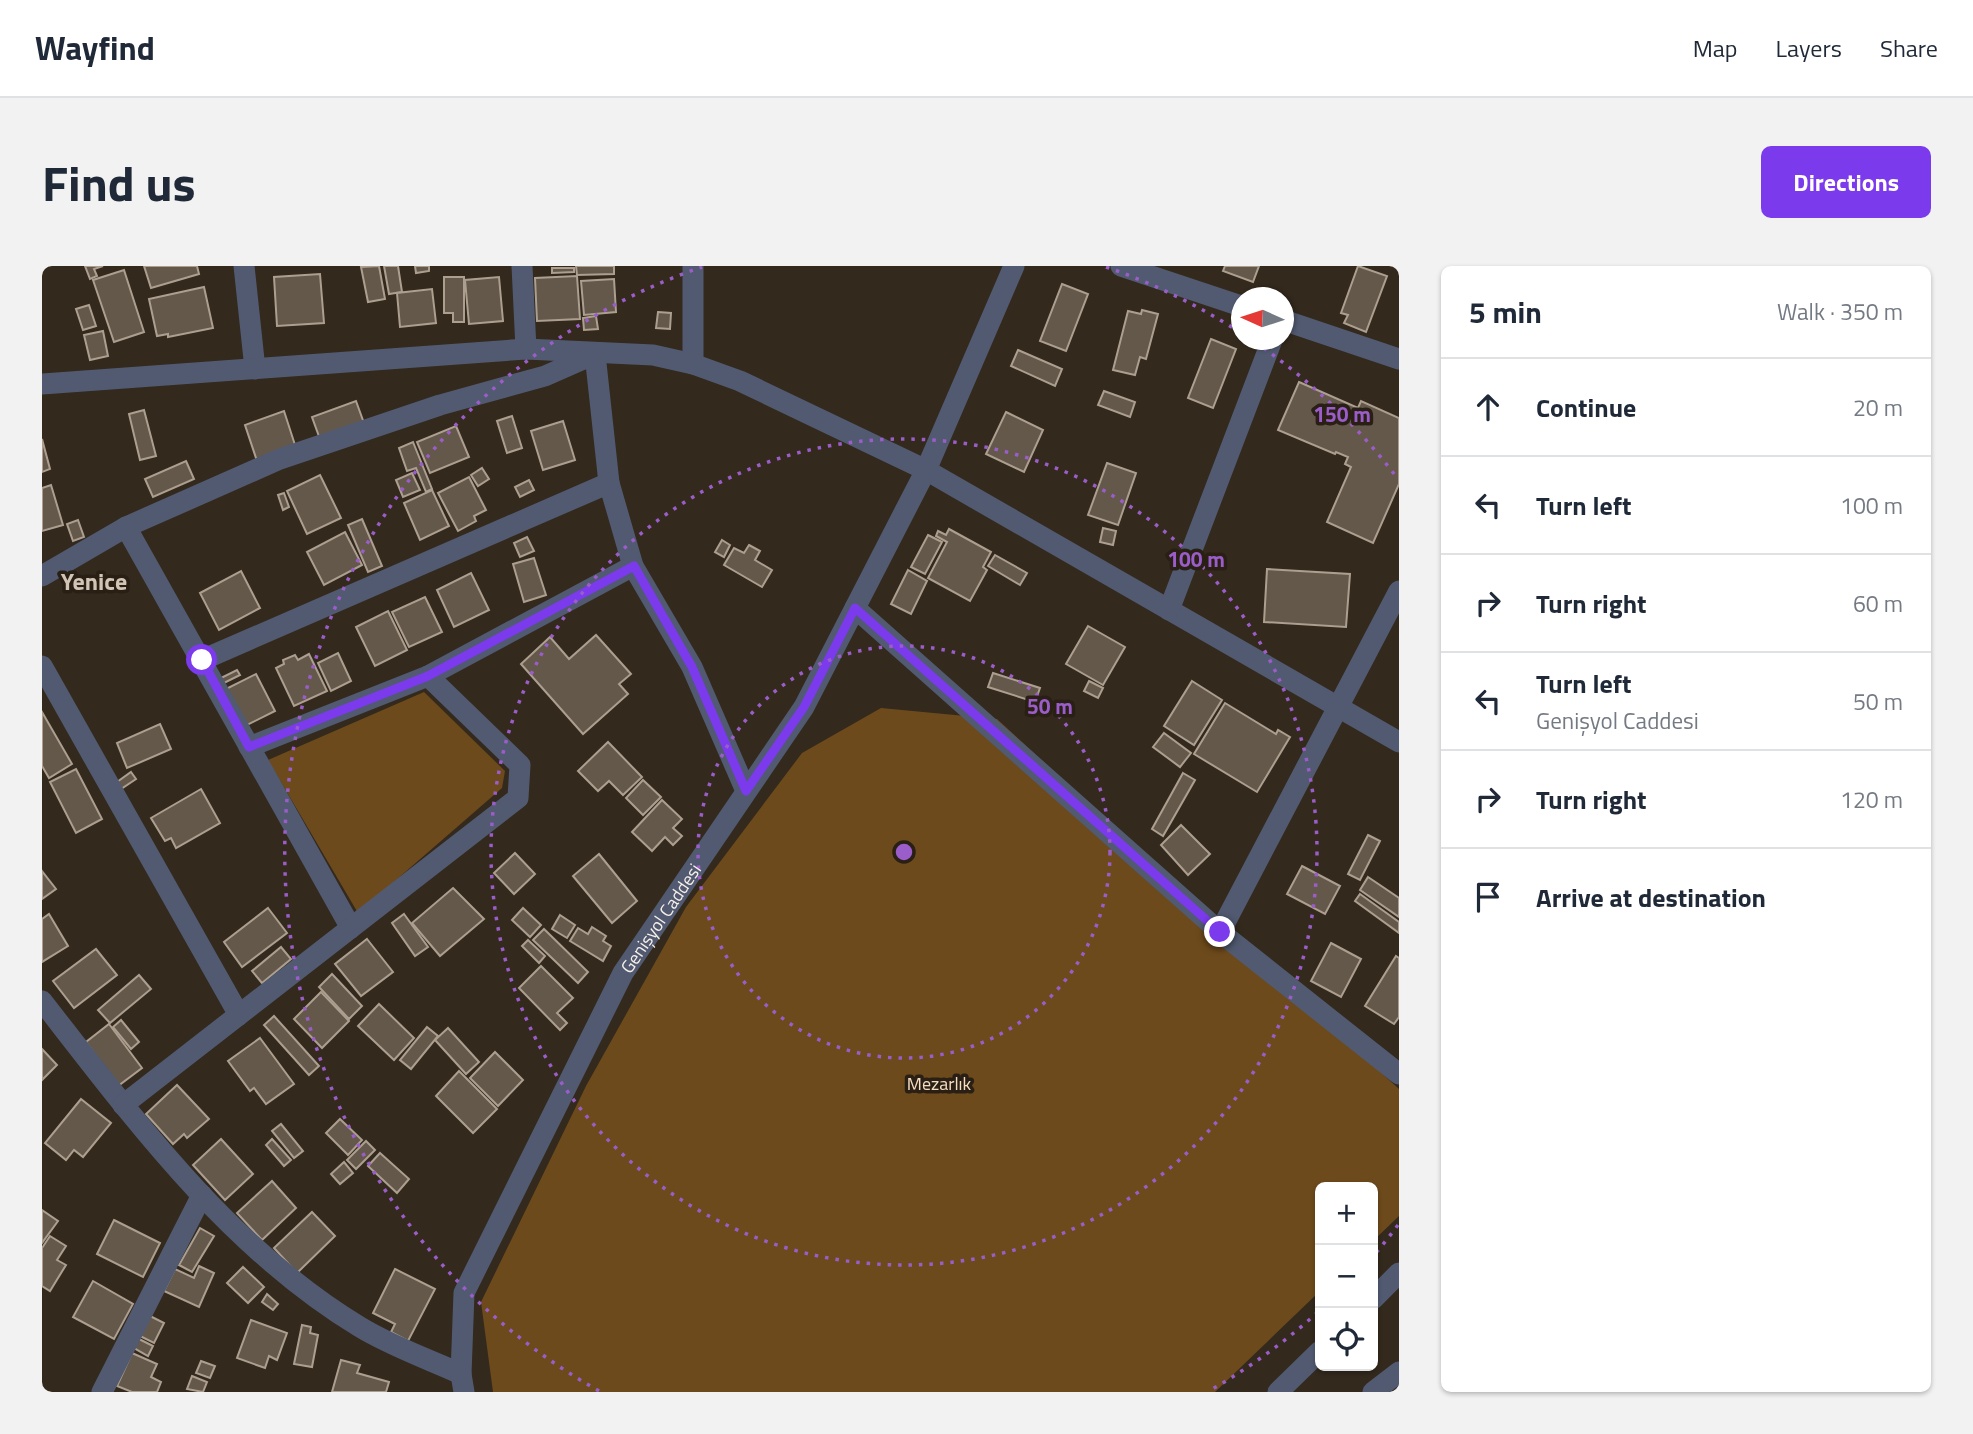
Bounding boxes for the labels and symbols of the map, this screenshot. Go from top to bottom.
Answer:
north arrow [1231,287,1294,350]
text: 150 m [1313,398,1371,430]
text: 100 m [1167,543,1225,575]
district label: Yenice [61,563,127,599]
route start [186,644,217,675]
text: 50 m [1027,690,1073,722]
centre of rings [892,840,916,864]
street label: Genişyol Caddesi [613,858,707,978]
route end [1204,916,1235,947]
park label: Mezarlık [907,1070,972,1097]

